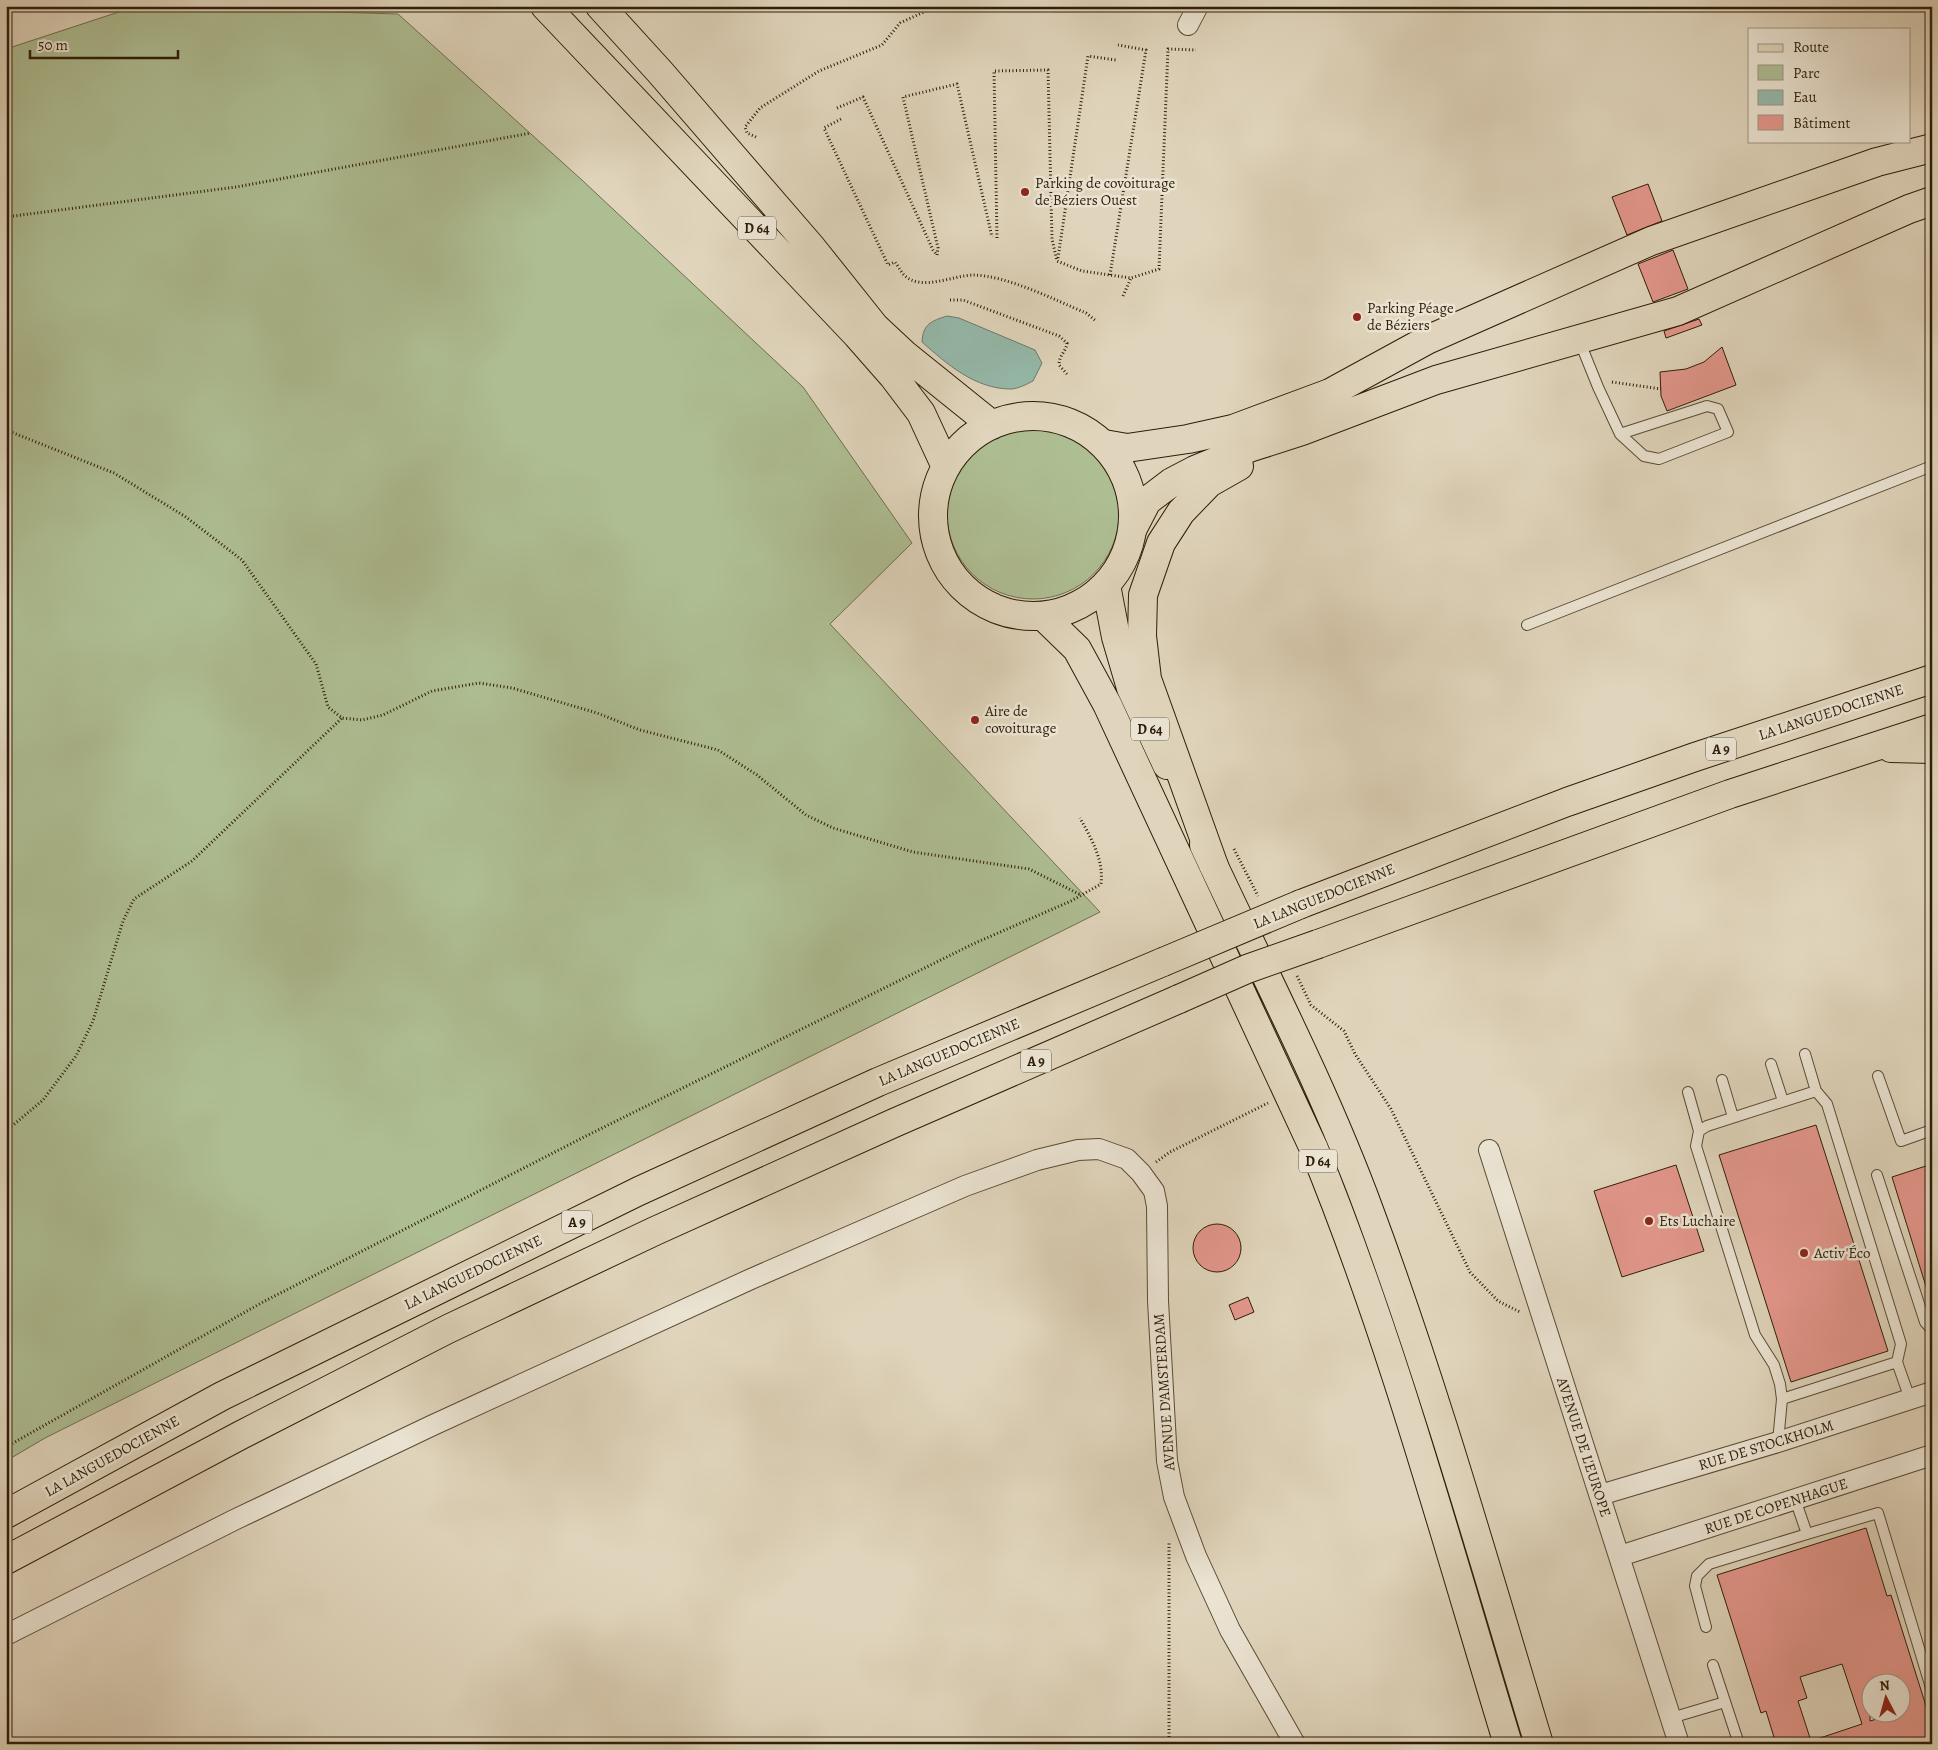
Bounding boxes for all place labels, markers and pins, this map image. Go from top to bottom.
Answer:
place label: Parking de covoiturage de Béziers Ouest [1035,173,1176,210]
marker: Parking de covoiturage de Béziers Ouest [1019,186,1031,198]
place label: Parking Péage de Béziers [1367,298,1454,335]
marker: Parking Péage de Béziers [1351,311,1363,323]
place label: Aire de covoiturage [984,701,1057,738]
marker: Aire de covoiturage [969,714,981,726]
place label: Ets Luchaire [1659,1211,1736,1231]
marker: Ets Luchaire [1643,1215,1655,1227]
place label: Activ'Éco [1813,1243,1870,1263]
marker: Activ'Éco [1798,1247,1810,1259]

